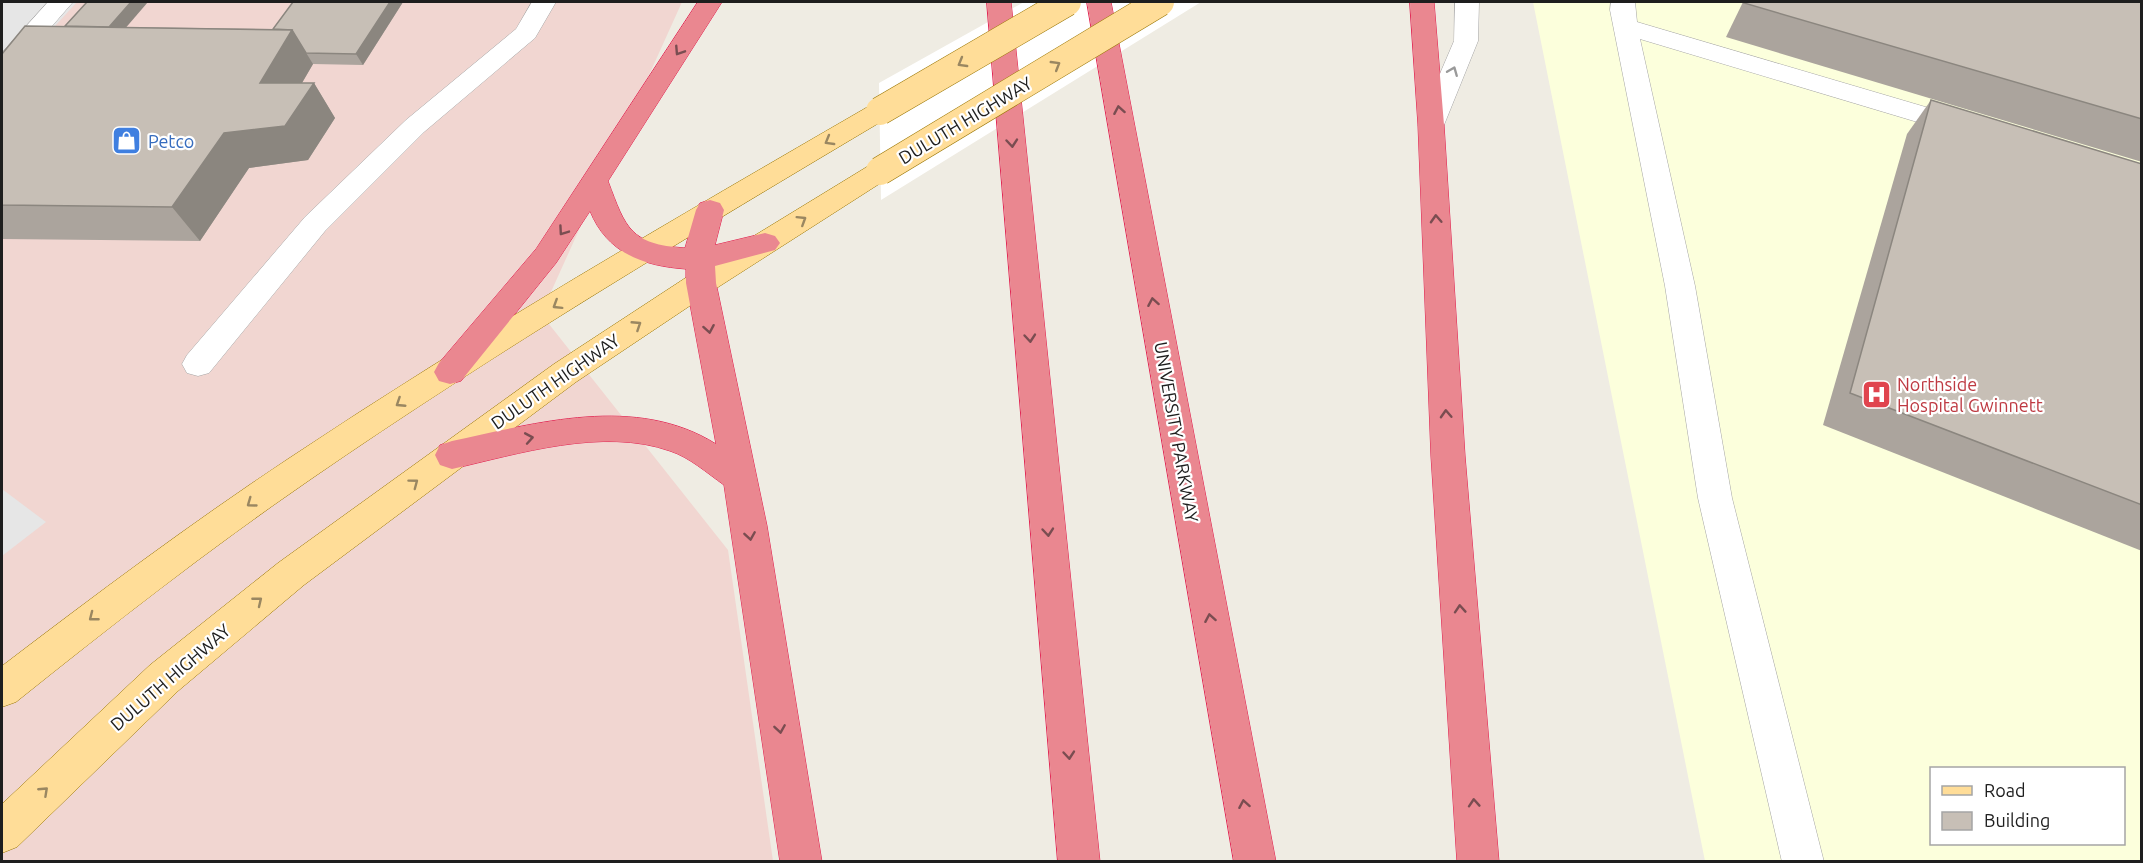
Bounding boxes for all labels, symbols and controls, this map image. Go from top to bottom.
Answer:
one-way arrow [674,45,686,55]
one-way arrow [958,55,968,67]
one-way arrow [1050,60,1060,72]
one-way arrow [1446,66,1458,77]
street label: DULUTH HIGHWAY [895,72,1036,168]
one-way arrow [1113,105,1126,115]
shop icon: Petco [111,125,143,157]
place label: Petco [148,131,194,151]
one-way arrow [825,133,835,145]
one-way arrow [1005,139,1018,148]
one-way arrow [1430,215,1443,224]
one-way arrow [796,216,806,228]
one-way arrow [559,224,570,235]
one-way arrow [553,297,563,309]
one-way arrow [1147,297,1160,307]
one-way arrow [630,321,641,332]
one-way arrow [703,325,715,334]
street label: DULUTH HIGHWAY [487,329,623,433]
one-way arrow [1023,333,1036,342]
street label: UNIVERSITY PARKWAY [1151,340,1203,524]
place label: Northside Hospital Gwinnett [1897,374,2043,415]
hospital icon: Northside Hospital Gwinnett [1860,378,1892,410]
one-way arrow [396,396,407,407]
one-way arrow [1440,410,1453,419]
one-way arrow [524,432,534,445]
one-way arrow [407,479,418,490]
one-way arrow [247,496,258,507]
one-way arrow [1041,527,1054,536]
one-way arrow [744,531,756,540]
one-way arrow [251,597,262,608]
one-way arrow [1453,604,1466,613]
one-way arrow [89,610,100,621]
one-way arrow [1204,613,1217,623]
street label: DULUTH HIGHWAY [106,619,234,734]
one-way arrow [773,724,785,733]
one-way arrow [1062,751,1075,760]
legend [1930,767,2125,845]
text: Road [1984,780,2026,800]
one-way arrow [37,787,48,798]
one-way arrow [1238,799,1251,809]
one-way arrow [1468,799,1481,808]
text: Building [1984,810,2050,830]

